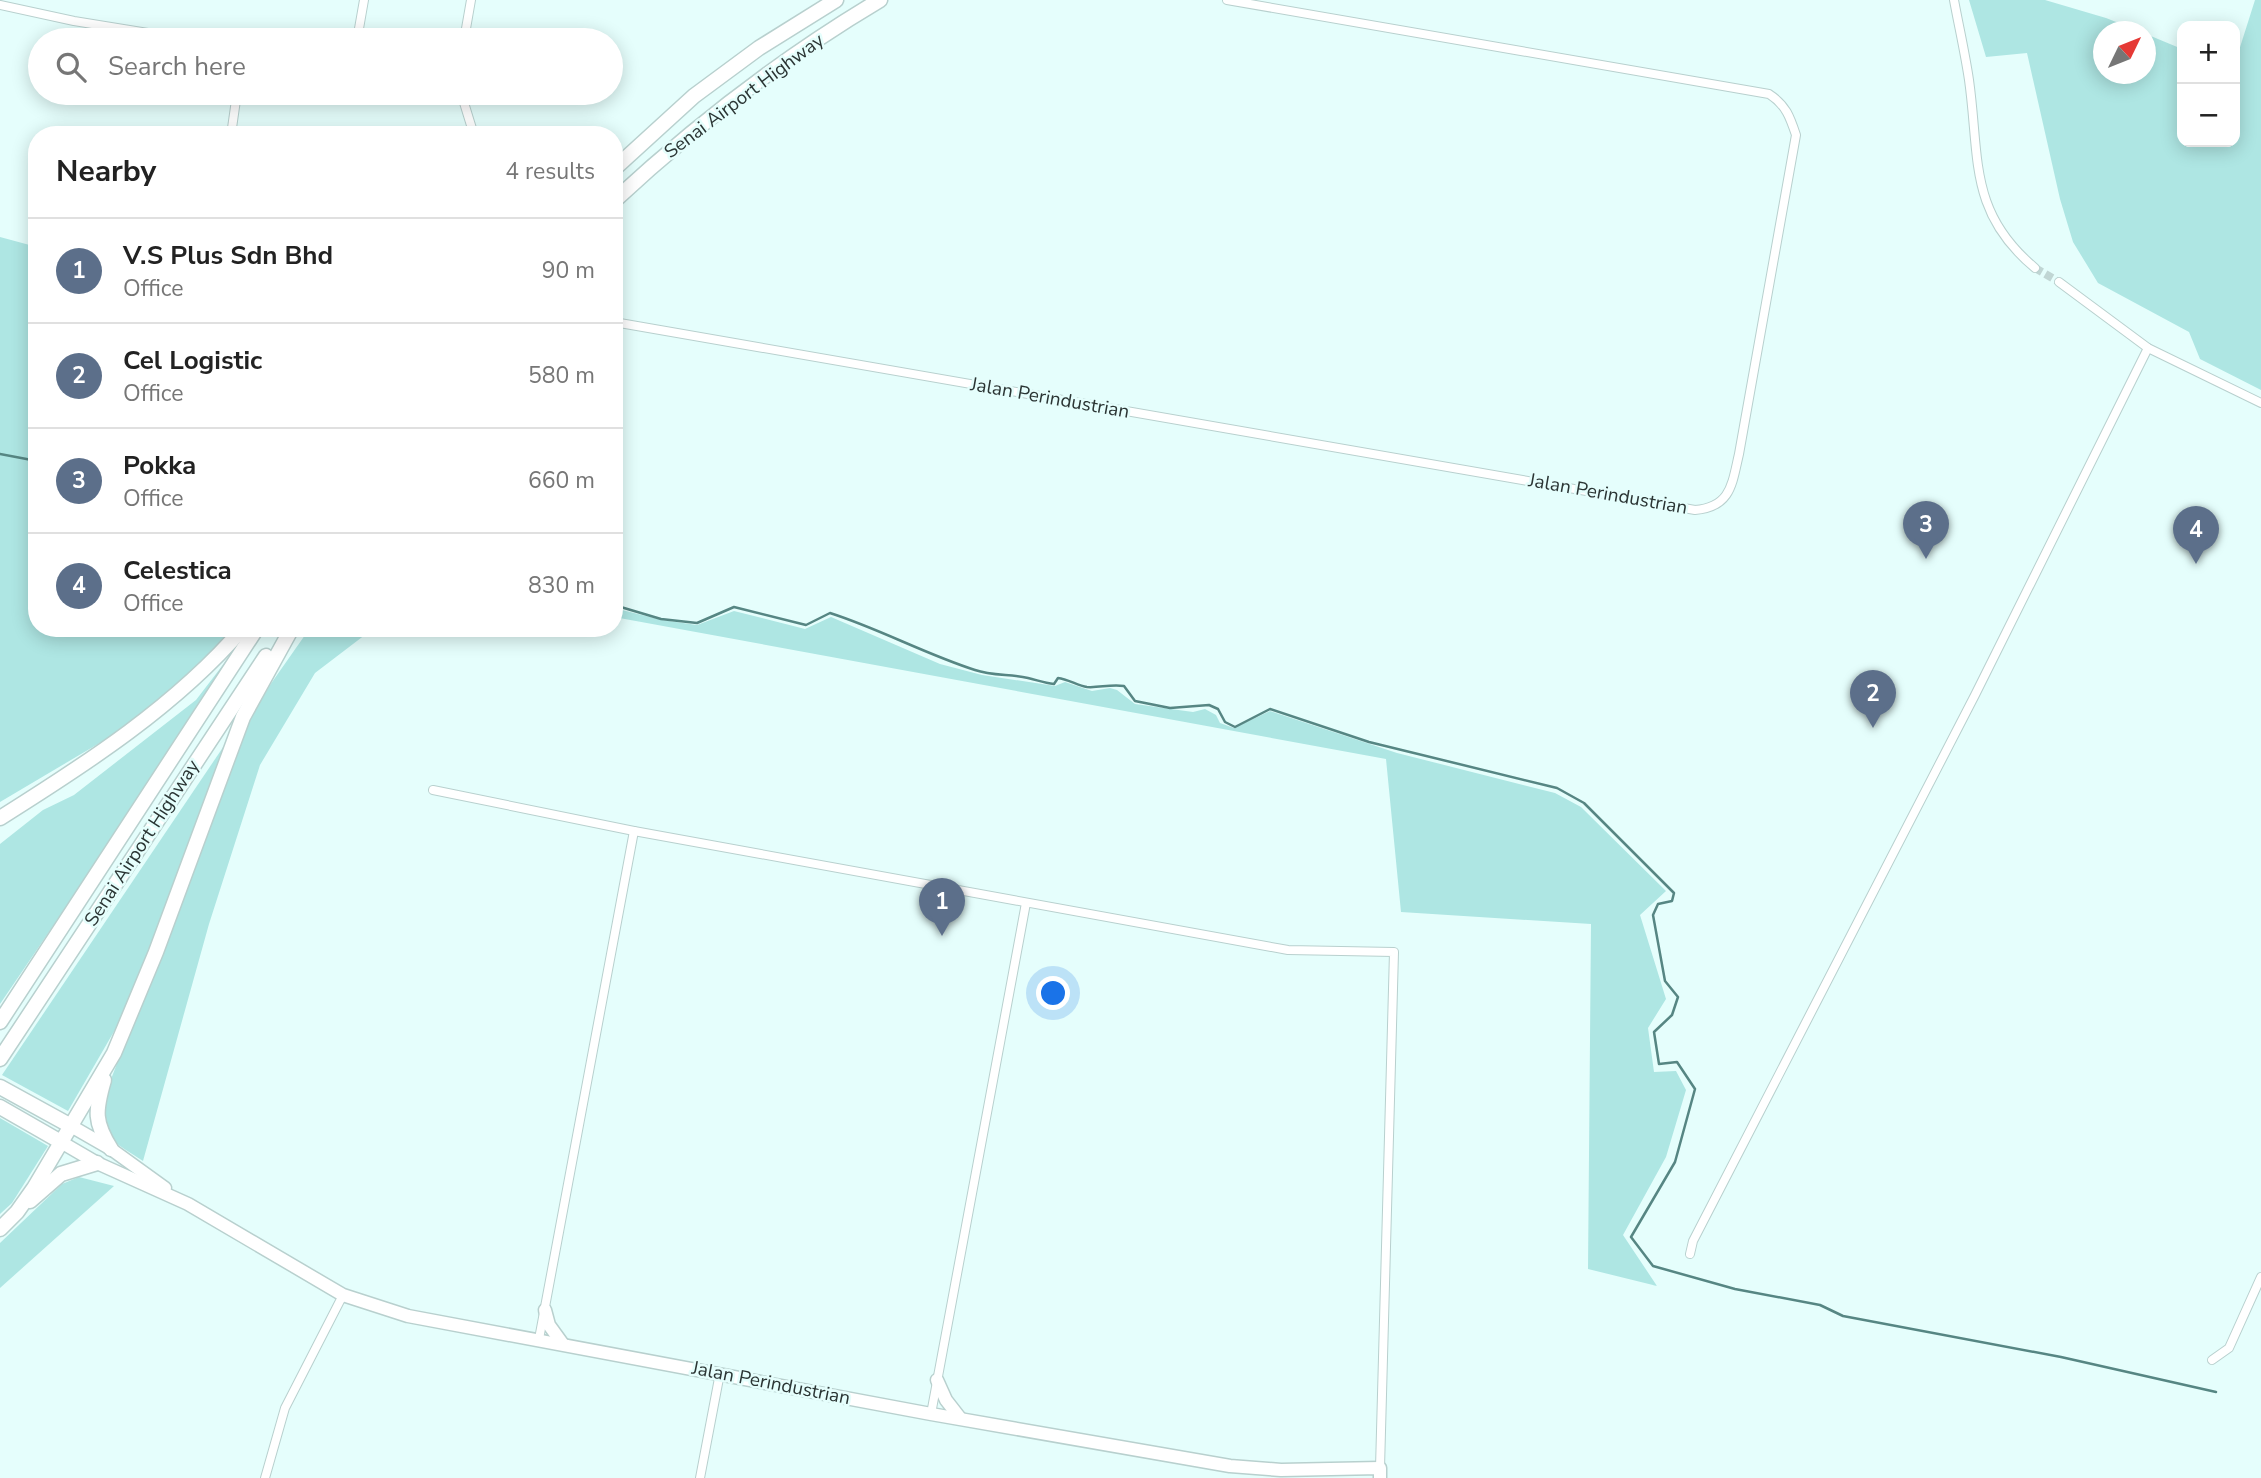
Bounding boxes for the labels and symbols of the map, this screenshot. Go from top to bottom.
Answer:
north arrow [2093,21,2156,84]
street label: Senai Airport Highway [659,27,829,165]
street label: Jalan Perindustrian [968,371,1131,425]
street label: Jalan Perindustrian [1526,467,1689,521]
pin: 3 [1903,501,1949,559]
pin: 4 [2173,506,2219,564]
pin: 2 [1850,670,1896,728]
street label: Senai Airport Highway [78,754,206,931]
pin: 1 [919,878,965,936]
your location [1036,976,1070,1010]
street label: Jalan Perindustrian [689,1355,852,1411]

